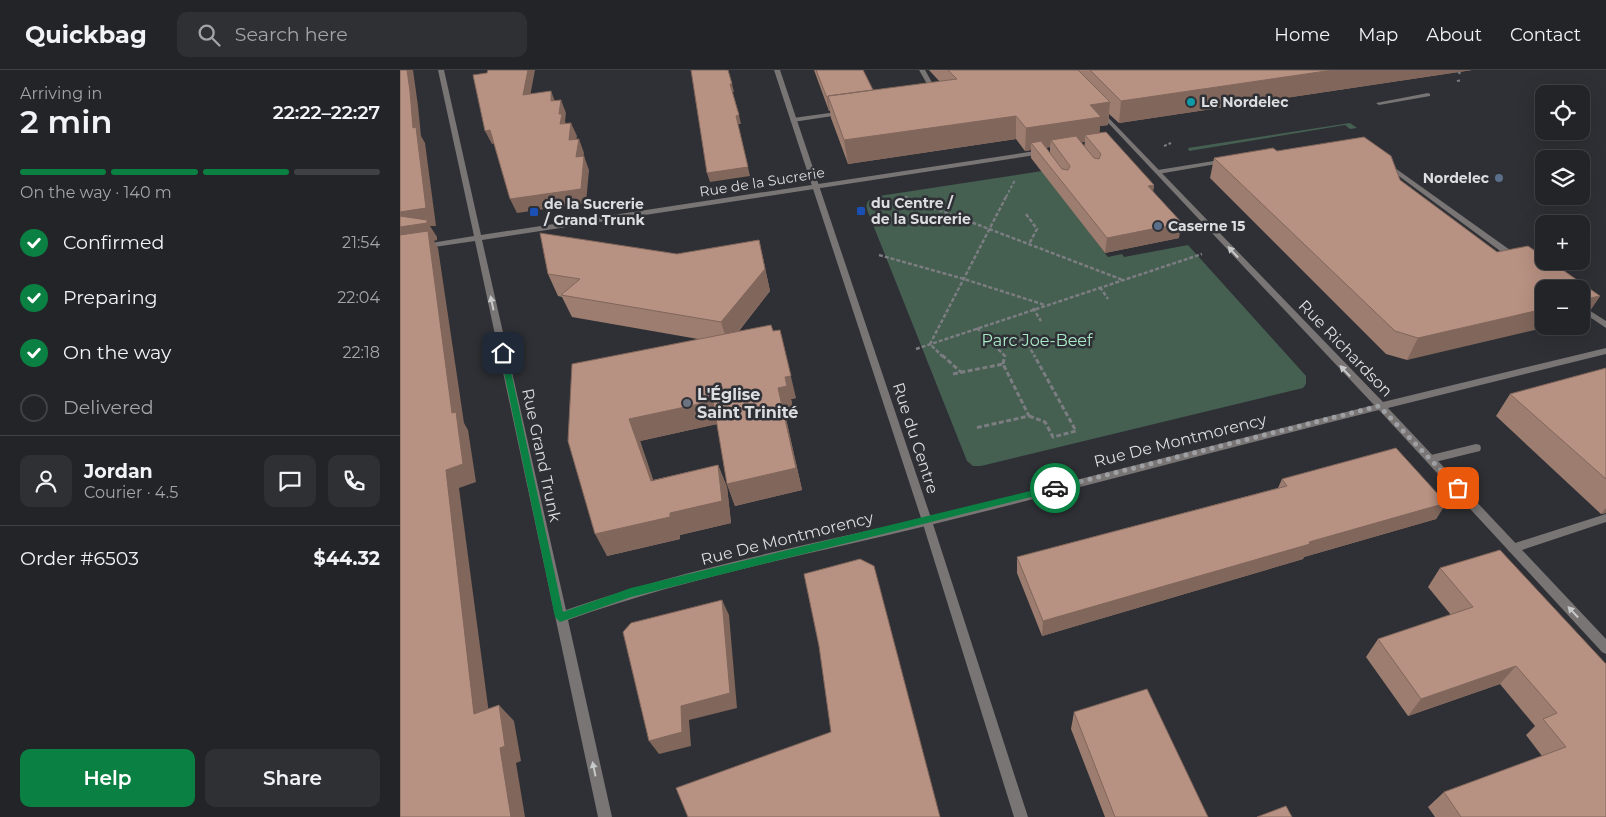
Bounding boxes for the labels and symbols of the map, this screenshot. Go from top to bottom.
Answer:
place label: Le Nordelec [1201,93,1289,111]
marker: Le Nordelec [1185,96,1197,108]
street label: Rue de la Sucrerie [698,163,826,201]
place label: Nordelec [1423,169,1490,187]
marker: Nordelec [1493,172,1505,184]
place label: du Centre / de la Sucrerie [871,194,971,228]
place label: de la Sucrerie / Grand Trunk [543,195,646,229]
marker: du Centre / de la Sucrerie [855,205,867,217]
marker: de la Sucrerie / Grand Trunk [528,206,540,218]
place label: Caserne 15 [1168,217,1245,235]
marker: Caserne 15 [1152,220,1164,232]
one-way arrow [1227,247,1239,259]
one-way arrow [488,295,496,311]
street label: Rue Richardson [1295,296,1397,401]
park label: Parc Joe-Beef [982,331,1093,350]
pin [482,332,524,374]
one-way arrow [1339,365,1351,377]
street label: Rue du Centre [889,380,942,496]
place label: L'Église Saint Trinité [697,385,798,422]
street label: Rue Grand Trunk [518,387,565,524]
marker: L'Église Saint Trinité [681,397,693,409]
street label: Rue De Montmorency [1092,410,1269,471]
courier [1030,463,1080,513]
pin [1437,467,1479,509]
street label: Rue De Montmorency [699,508,876,569]
one-way arrow [1567,607,1579,619]
one-way arrow [590,761,598,777]

